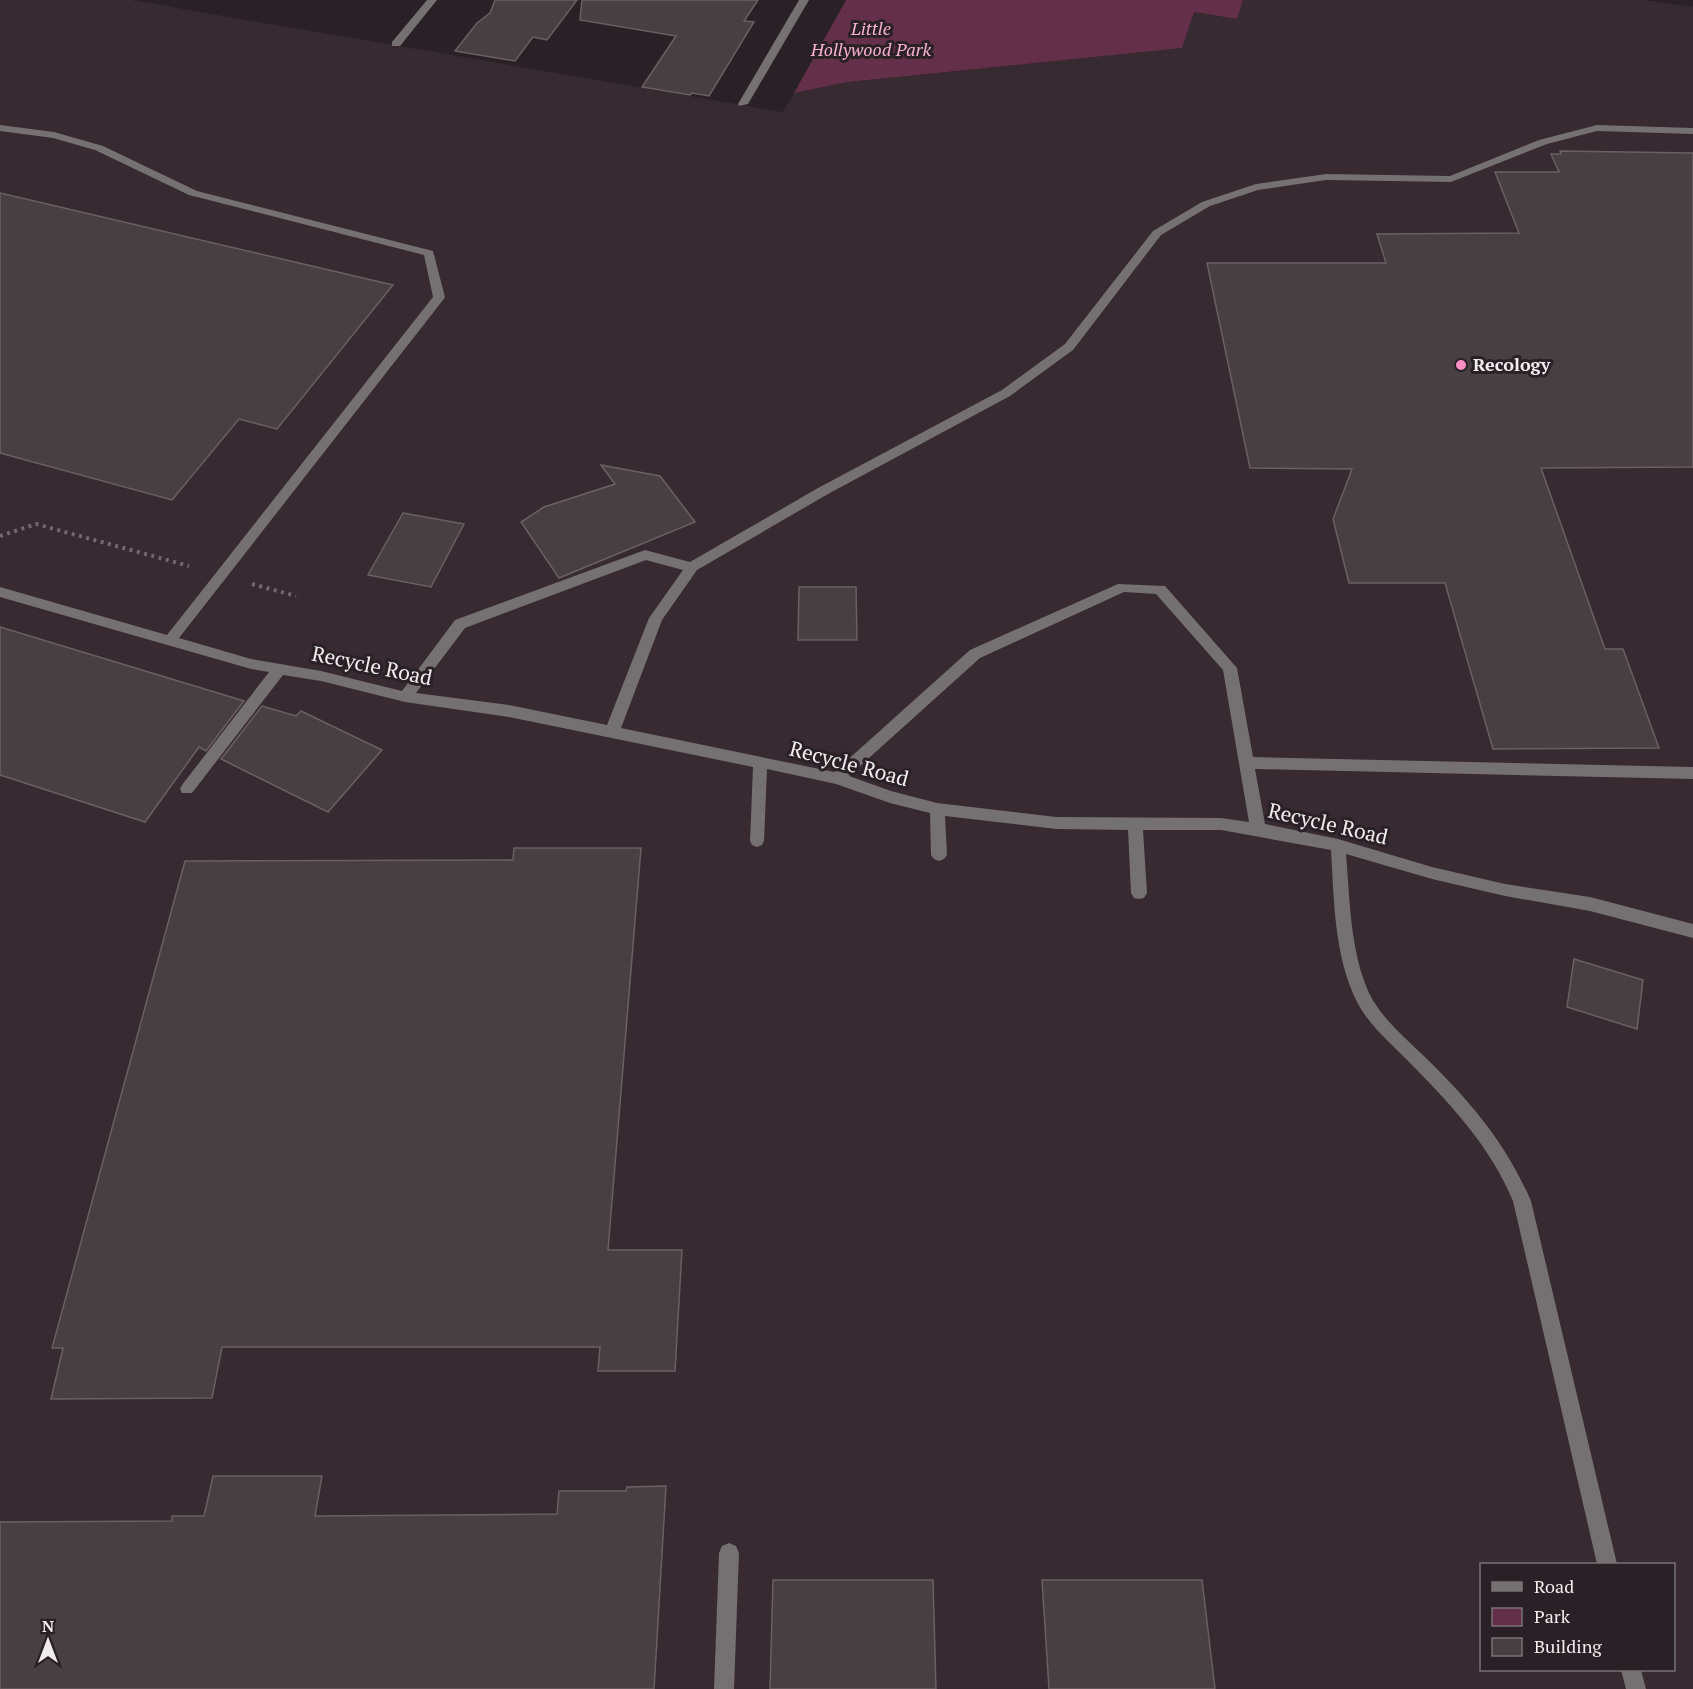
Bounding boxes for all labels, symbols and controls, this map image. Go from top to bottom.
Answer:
park label: Little Hollywood Park [810,16,932,61]
place label: Recology [1473,352,1551,376]
marker: Recology [1454,358,1468,372]
street label: Recycle Road [310,639,435,691]
street label: Recycle Road [787,734,912,792]
street label: Recycle Road [1266,796,1391,850]
legend [1480,1563,1675,1671]
text: Road [1534,1574,1574,1598]
text: Park [1534,1604,1571,1628]
north arrow [18,1611,78,1671]
text: N [42,1615,54,1637]
text: Building [1534,1634,1602,1658]

